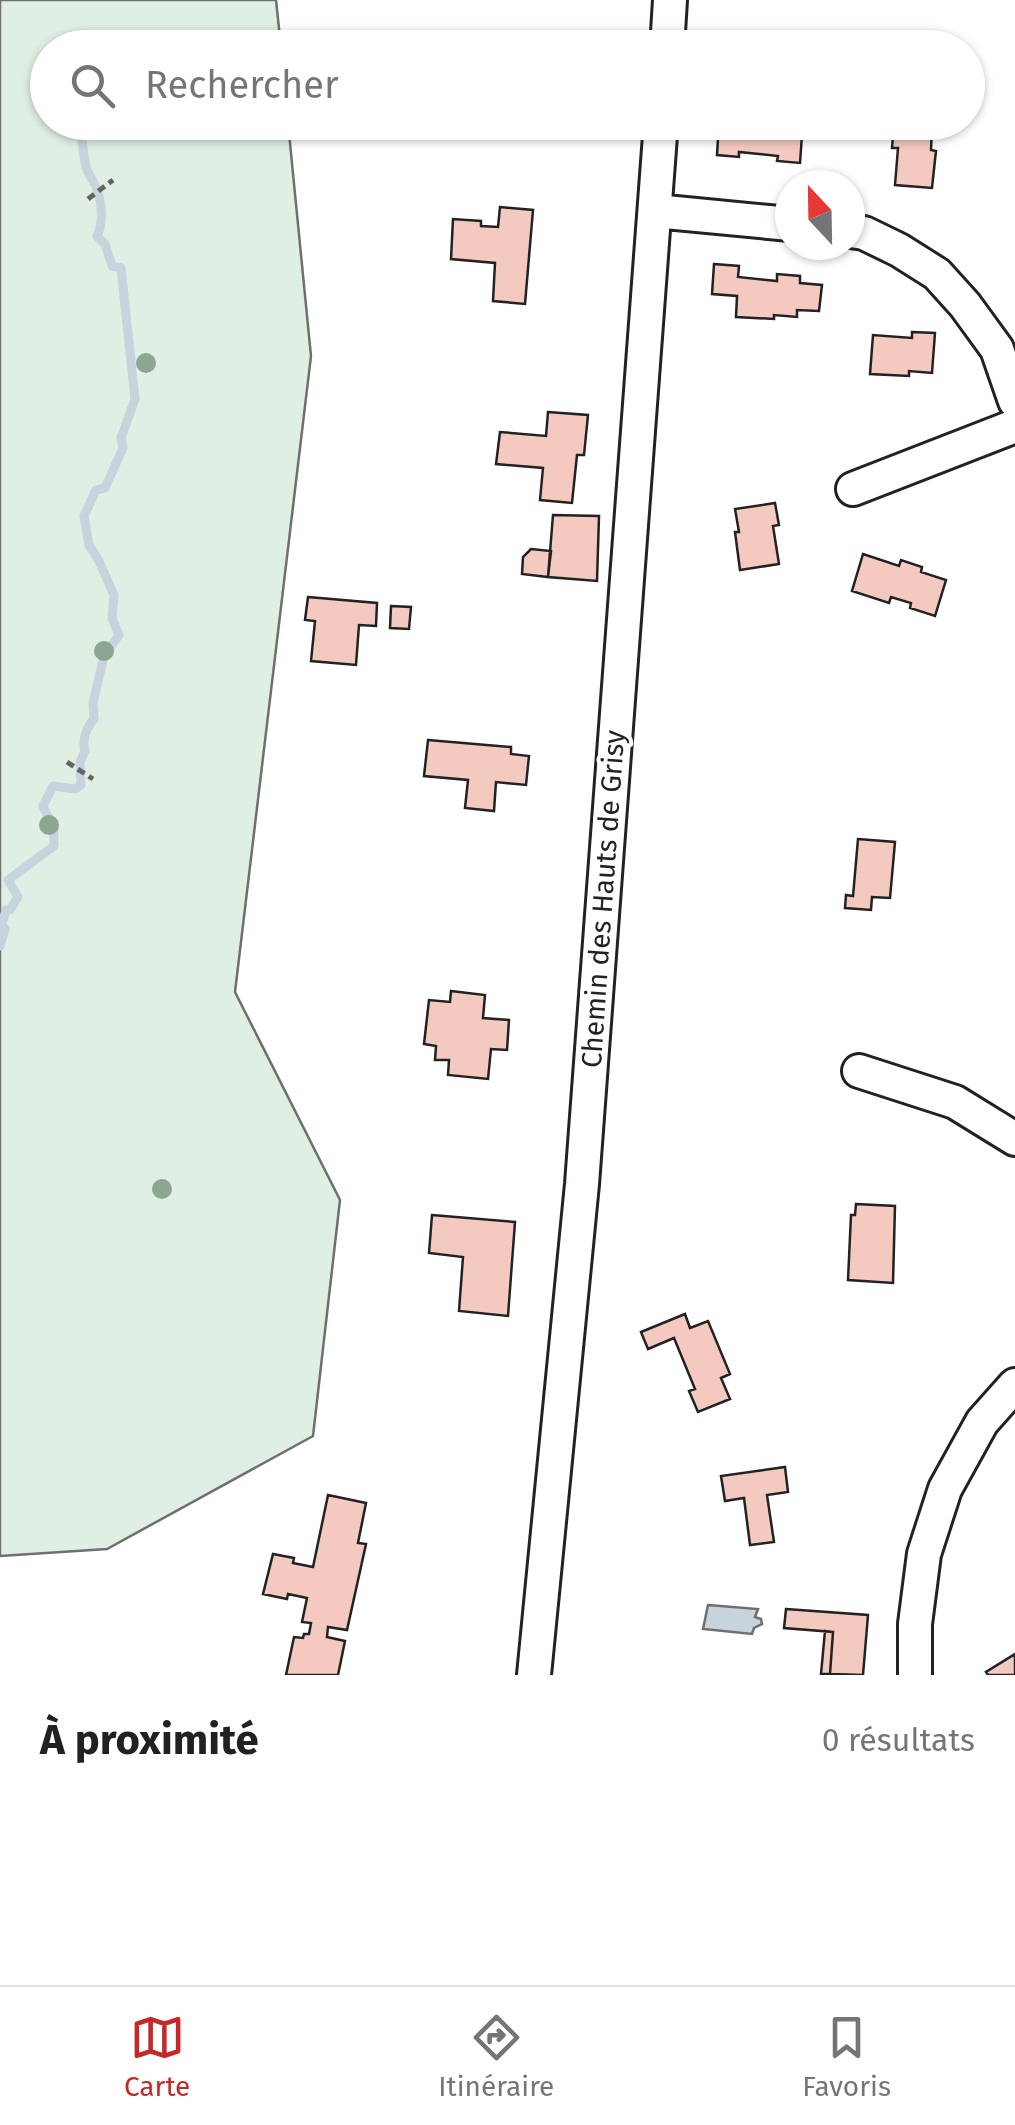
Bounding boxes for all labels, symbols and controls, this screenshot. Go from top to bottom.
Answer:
search box [30,30,985,140]
icon: search [65,58,120,113]
text: Rechercher [145,62,339,108]
north arrow [775,170,865,260]
street label: Chemin des Hauts de Grisy [575,729,631,1069]
text: À proximité [40,1715,259,1765]
text: 0 résultats [822,1721,975,1759]
tab: Carte [124,2010,190,2103]
tab: Itinéraire [438,2010,554,2103]
tab: Favoris [802,2010,891,2103]

